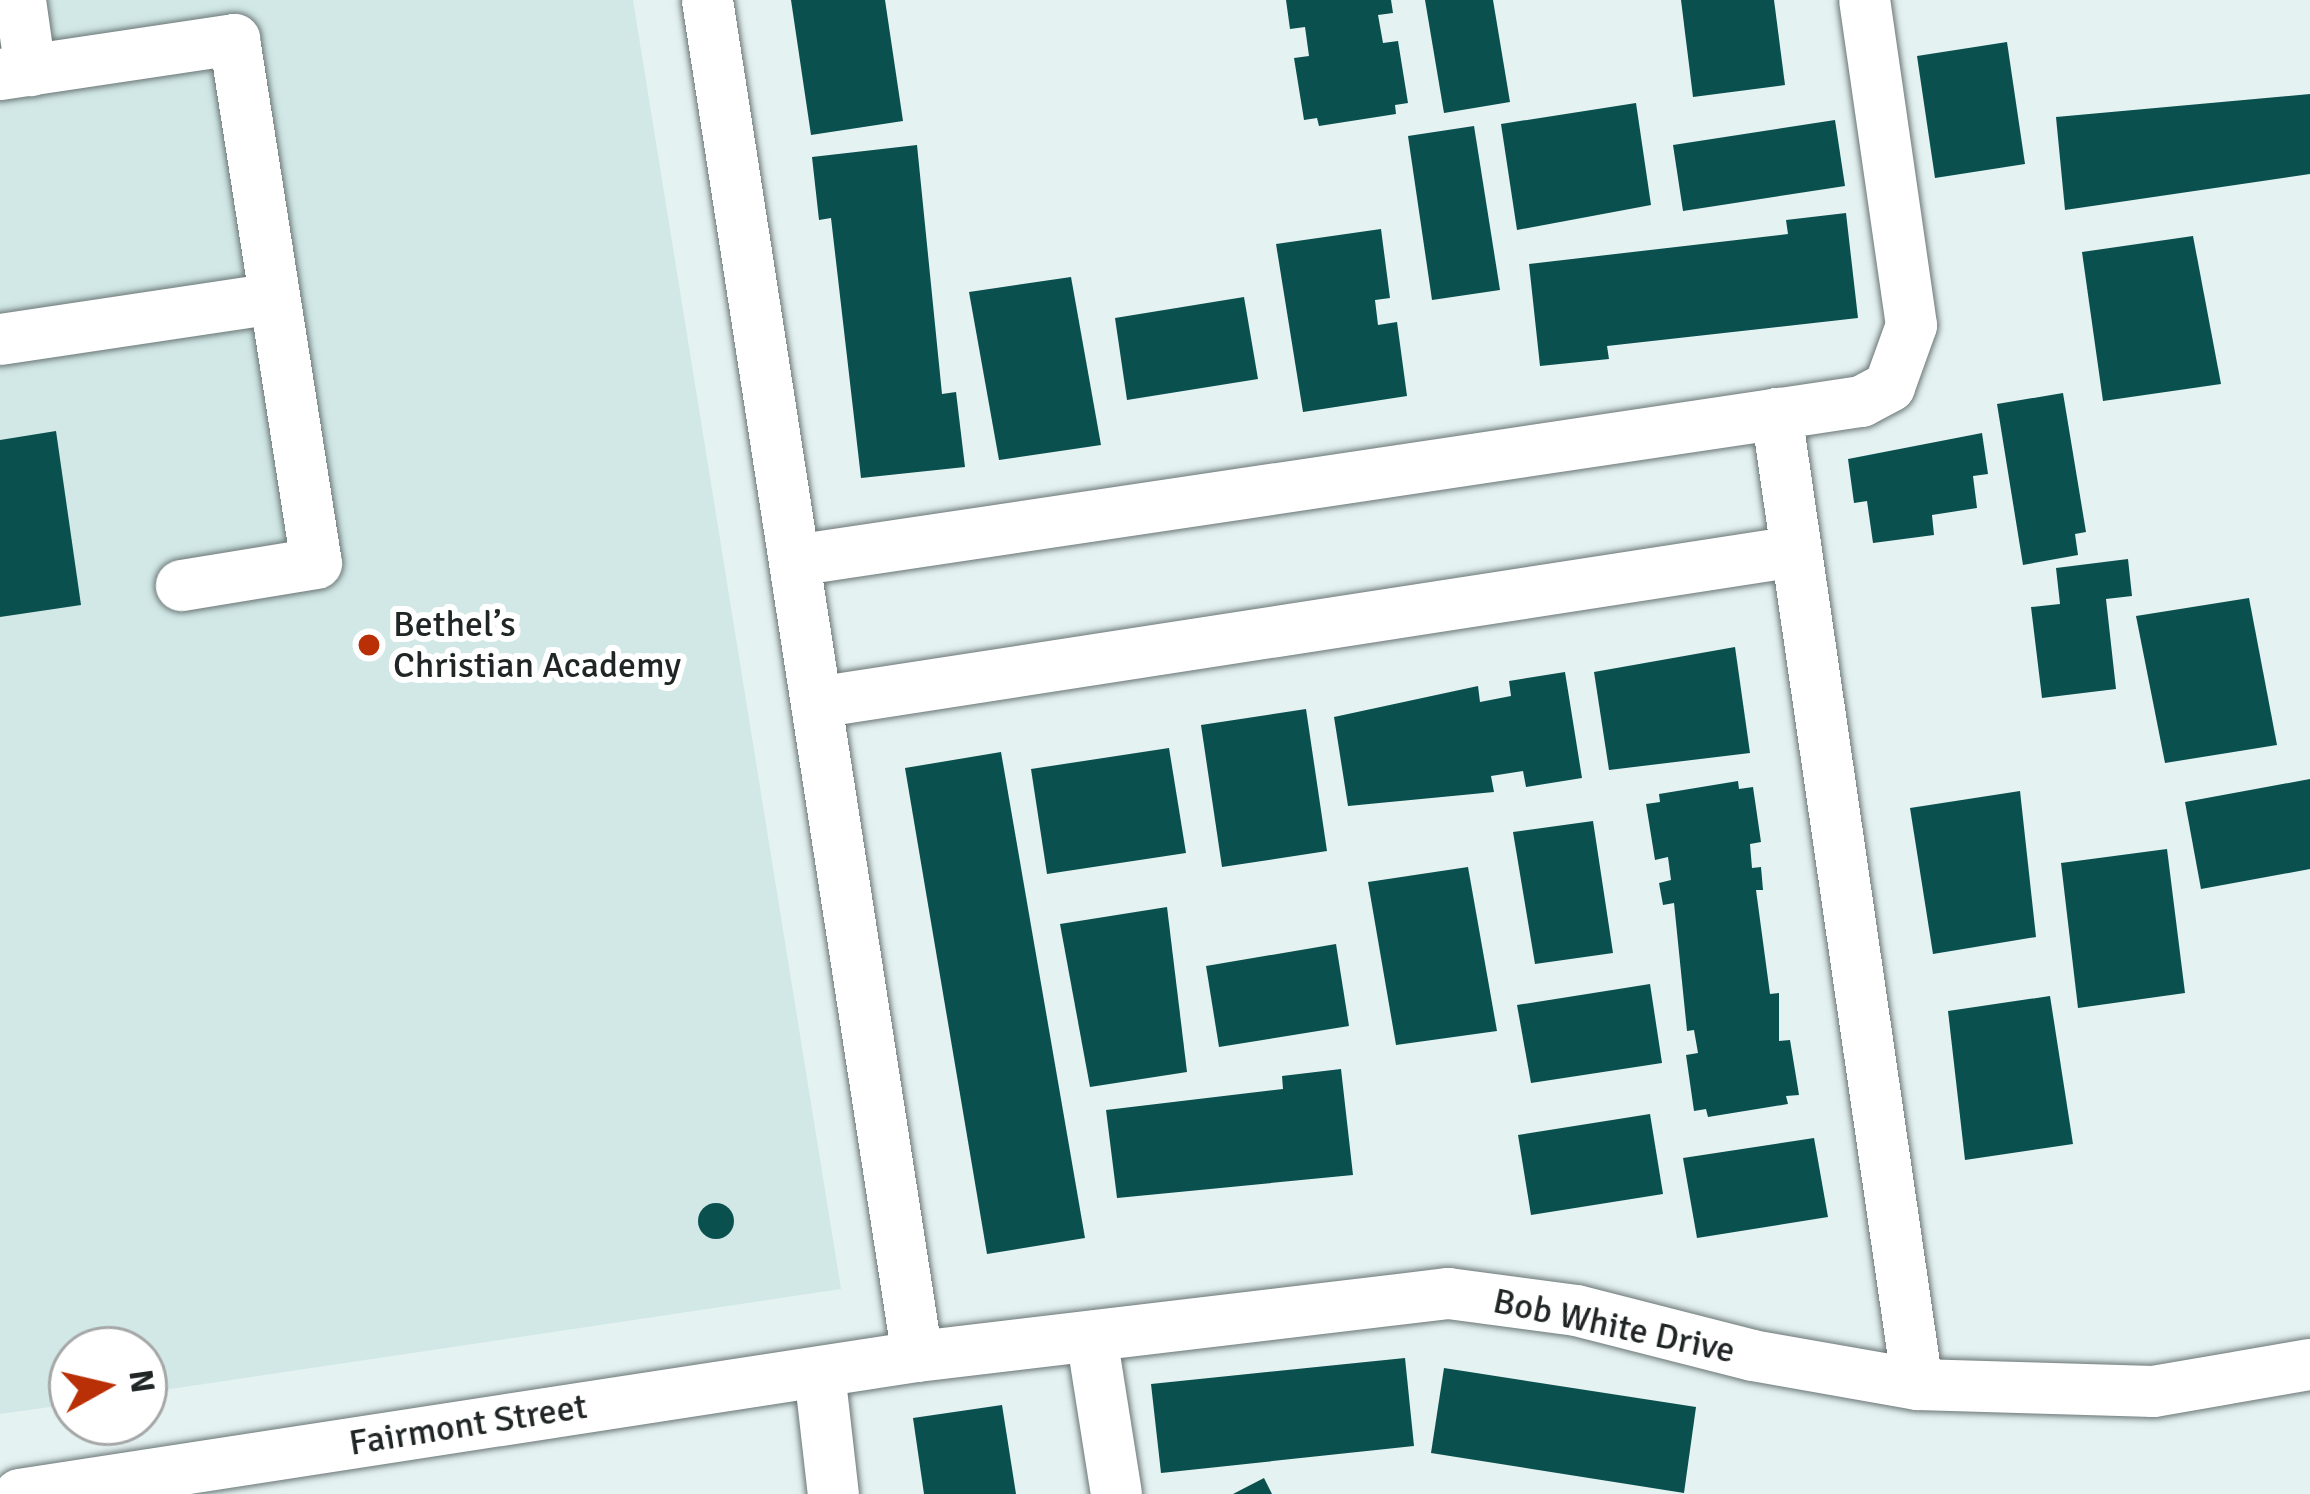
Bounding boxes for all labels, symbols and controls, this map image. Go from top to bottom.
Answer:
place label: Bethel’s Christian Academy [393,602,681,687]
marker: Bethel’s Christian Academy [356,632,382,658]
street label: Bob White Drive [1489,1279,1739,1373]
north arrow [48,1326,168,1446]
text: N [119,1367,163,1396]
street label: Fairmont Street [346,1385,590,1465]

